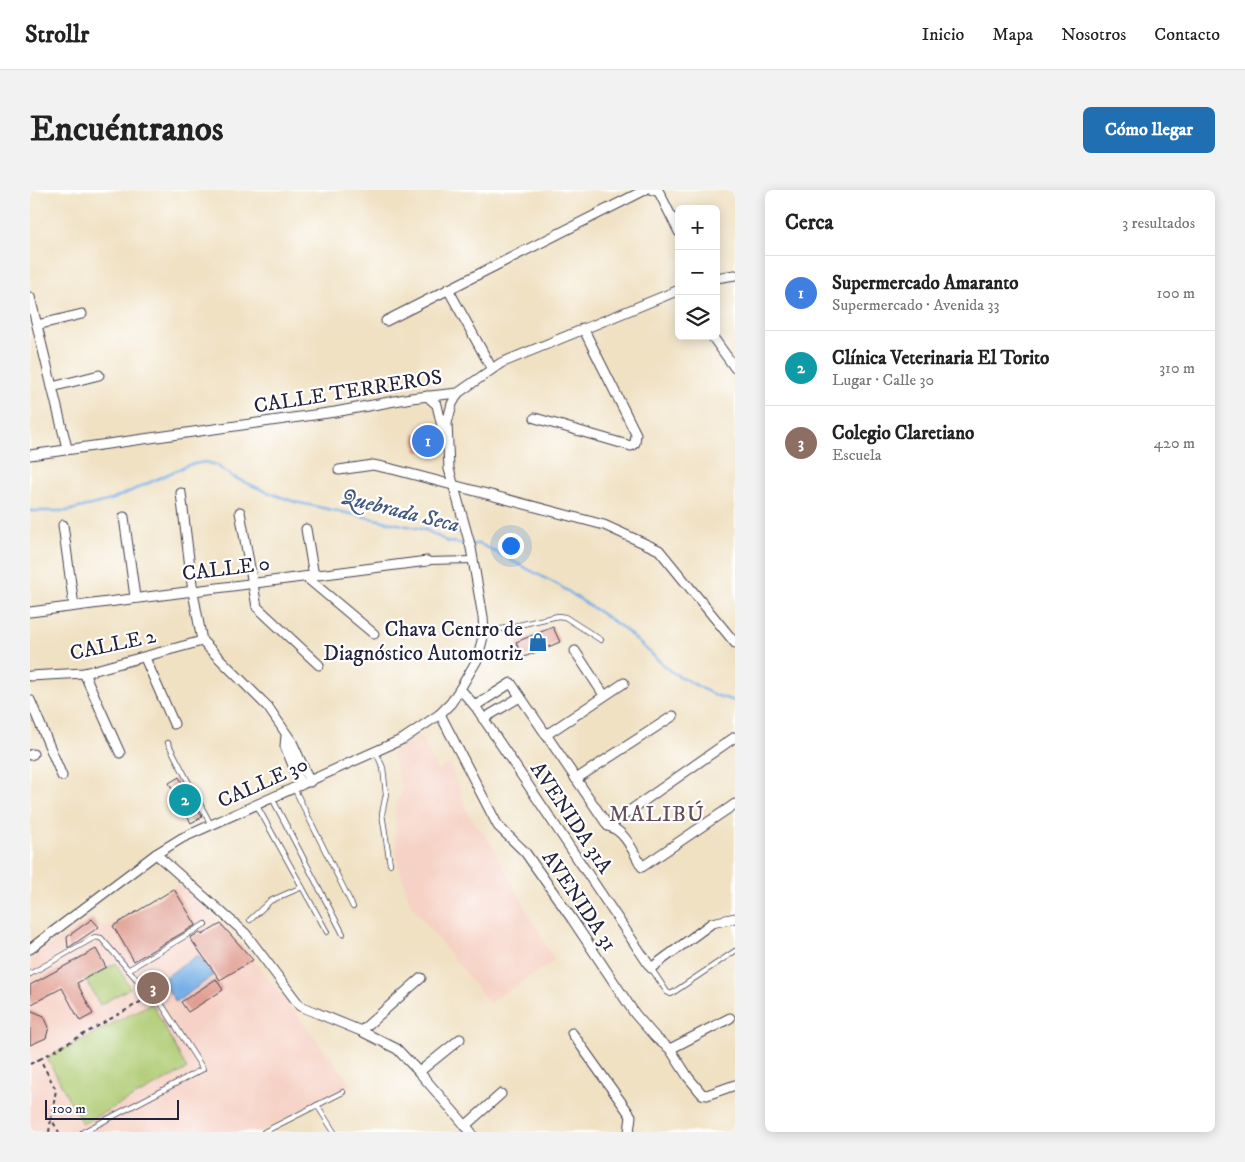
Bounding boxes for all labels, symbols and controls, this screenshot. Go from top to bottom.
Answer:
text: Strollr [25,20,89,50]
text: Inicio [922,24,964,46]
text: Mapa [992,24,1033,46]
text: Nosotros [1061,24,1126,46]
text: Contacto [1154,24,1220,46]
button: Cómo llegar [1083,107,1215,153]
text: Encuéntranos [30,108,224,152]
map controls [675,205,720,340]
button: + [675,205,720,250]
text: Cerca [785,210,833,236]
text: 3 resultados [1122,213,1195,233]
button: − [675,250,720,295]
text: Supermercado Amaranto [832,272,1018,295]
text: 1 [798,283,804,303]
text: 100 m [1157,283,1195,303]
button: layers [675,295,720,340]
text: Supermercado · Avenida 33 [832,295,1000,315]
text: Clínica Veterinaria El Torito [832,347,1049,370]
text: 2 [797,358,805,378]
text: 310 m [1159,358,1195,378]
street label: CALLE TERREROS [252,364,444,420]
text: Lugar · Calle 30 [832,370,934,390]
pin: 1 [412,422,444,460]
text: Colegio Claretiano [832,422,974,445]
text: 3 [798,433,804,453]
text: 420 m [1154,433,1195,453]
text: Escuela [832,445,882,465]
water label: Quebrada Seca [338,483,462,539]
your location [498,533,524,559]
street label: CALLE 0 [181,551,271,587]
place label: Chava Centro de Diagnóstico Automotriz [323,617,523,667]
street label: CALLE 2 [68,623,159,667]
shop icon: Chava Centro de Diagnóstico Automotriz [527,631,549,653]
street label: CALLE 30 [214,752,312,814]
street label: AVENIDA 31A [524,757,618,879]
pin: 2 [169,781,201,819]
district label: MALIBÚ [609,800,705,828]
street label: AVENIDA 31 [536,846,622,956]
pin: 3 [137,969,169,1007]
scale bar [45,1097,179,1120]
text: 100 m [52,1100,86,1118]

